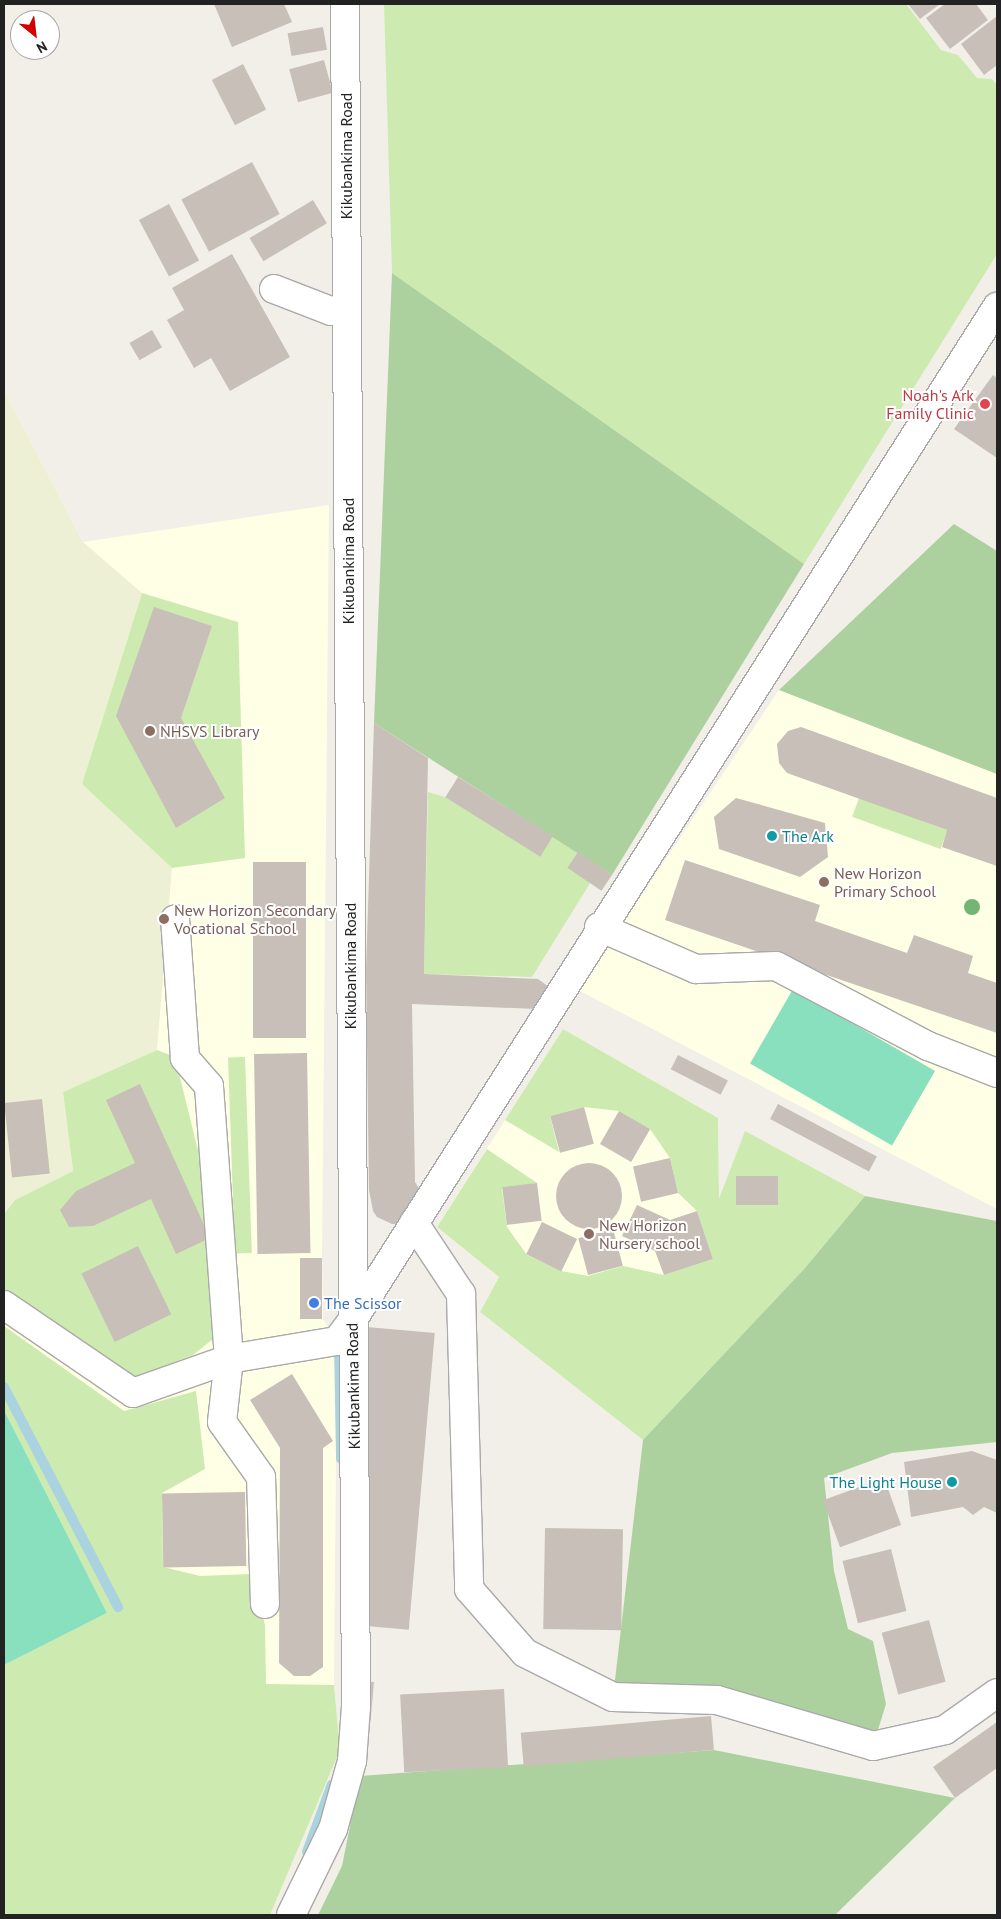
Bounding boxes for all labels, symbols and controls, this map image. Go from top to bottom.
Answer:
north arrow [10,10,60,60]
text: N [33,37,50,57]
street label: Kikubankima Road [336,93,356,219]
place label: Noah's Ark Family Clinic [886,385,974,423]
marker: Noah's Ark Family Clinic [978,397,992,411]
street label: Kikubankima Road [338,498,358,624]
place label: NHSVS Library [160,721,259,741]
marker: NHSVS Library [144,725,156,737]
place label: The Ark [782,826,834,846]
marker: The Ark [766,830,778,842]
place label: New Horizon Primary School [834,863,936,901]
marker: New Horizon Primary School [818,876,830,888]
place label: New Horizon Secondary Vocational School [174,900,336,938]
street label: Kikubankima Road [340,903,360,1029]
marker: New Horizon Secondary Vocational School [158,913,170,925]
place label: New Horizon Nursery school [599,1215,700,1253]
marker: New Horizon Nursery school [583,1228,595,1240]
place label: The Scissor [324,1293,402,1313]
marker: The Scissor [308,1297,320,1309]
street label: Kikubankima Road [342,1322,364,1450]
place label: The Light House [830,1472,942,1492]
marker: The Light House [946,1476,958,1488]

